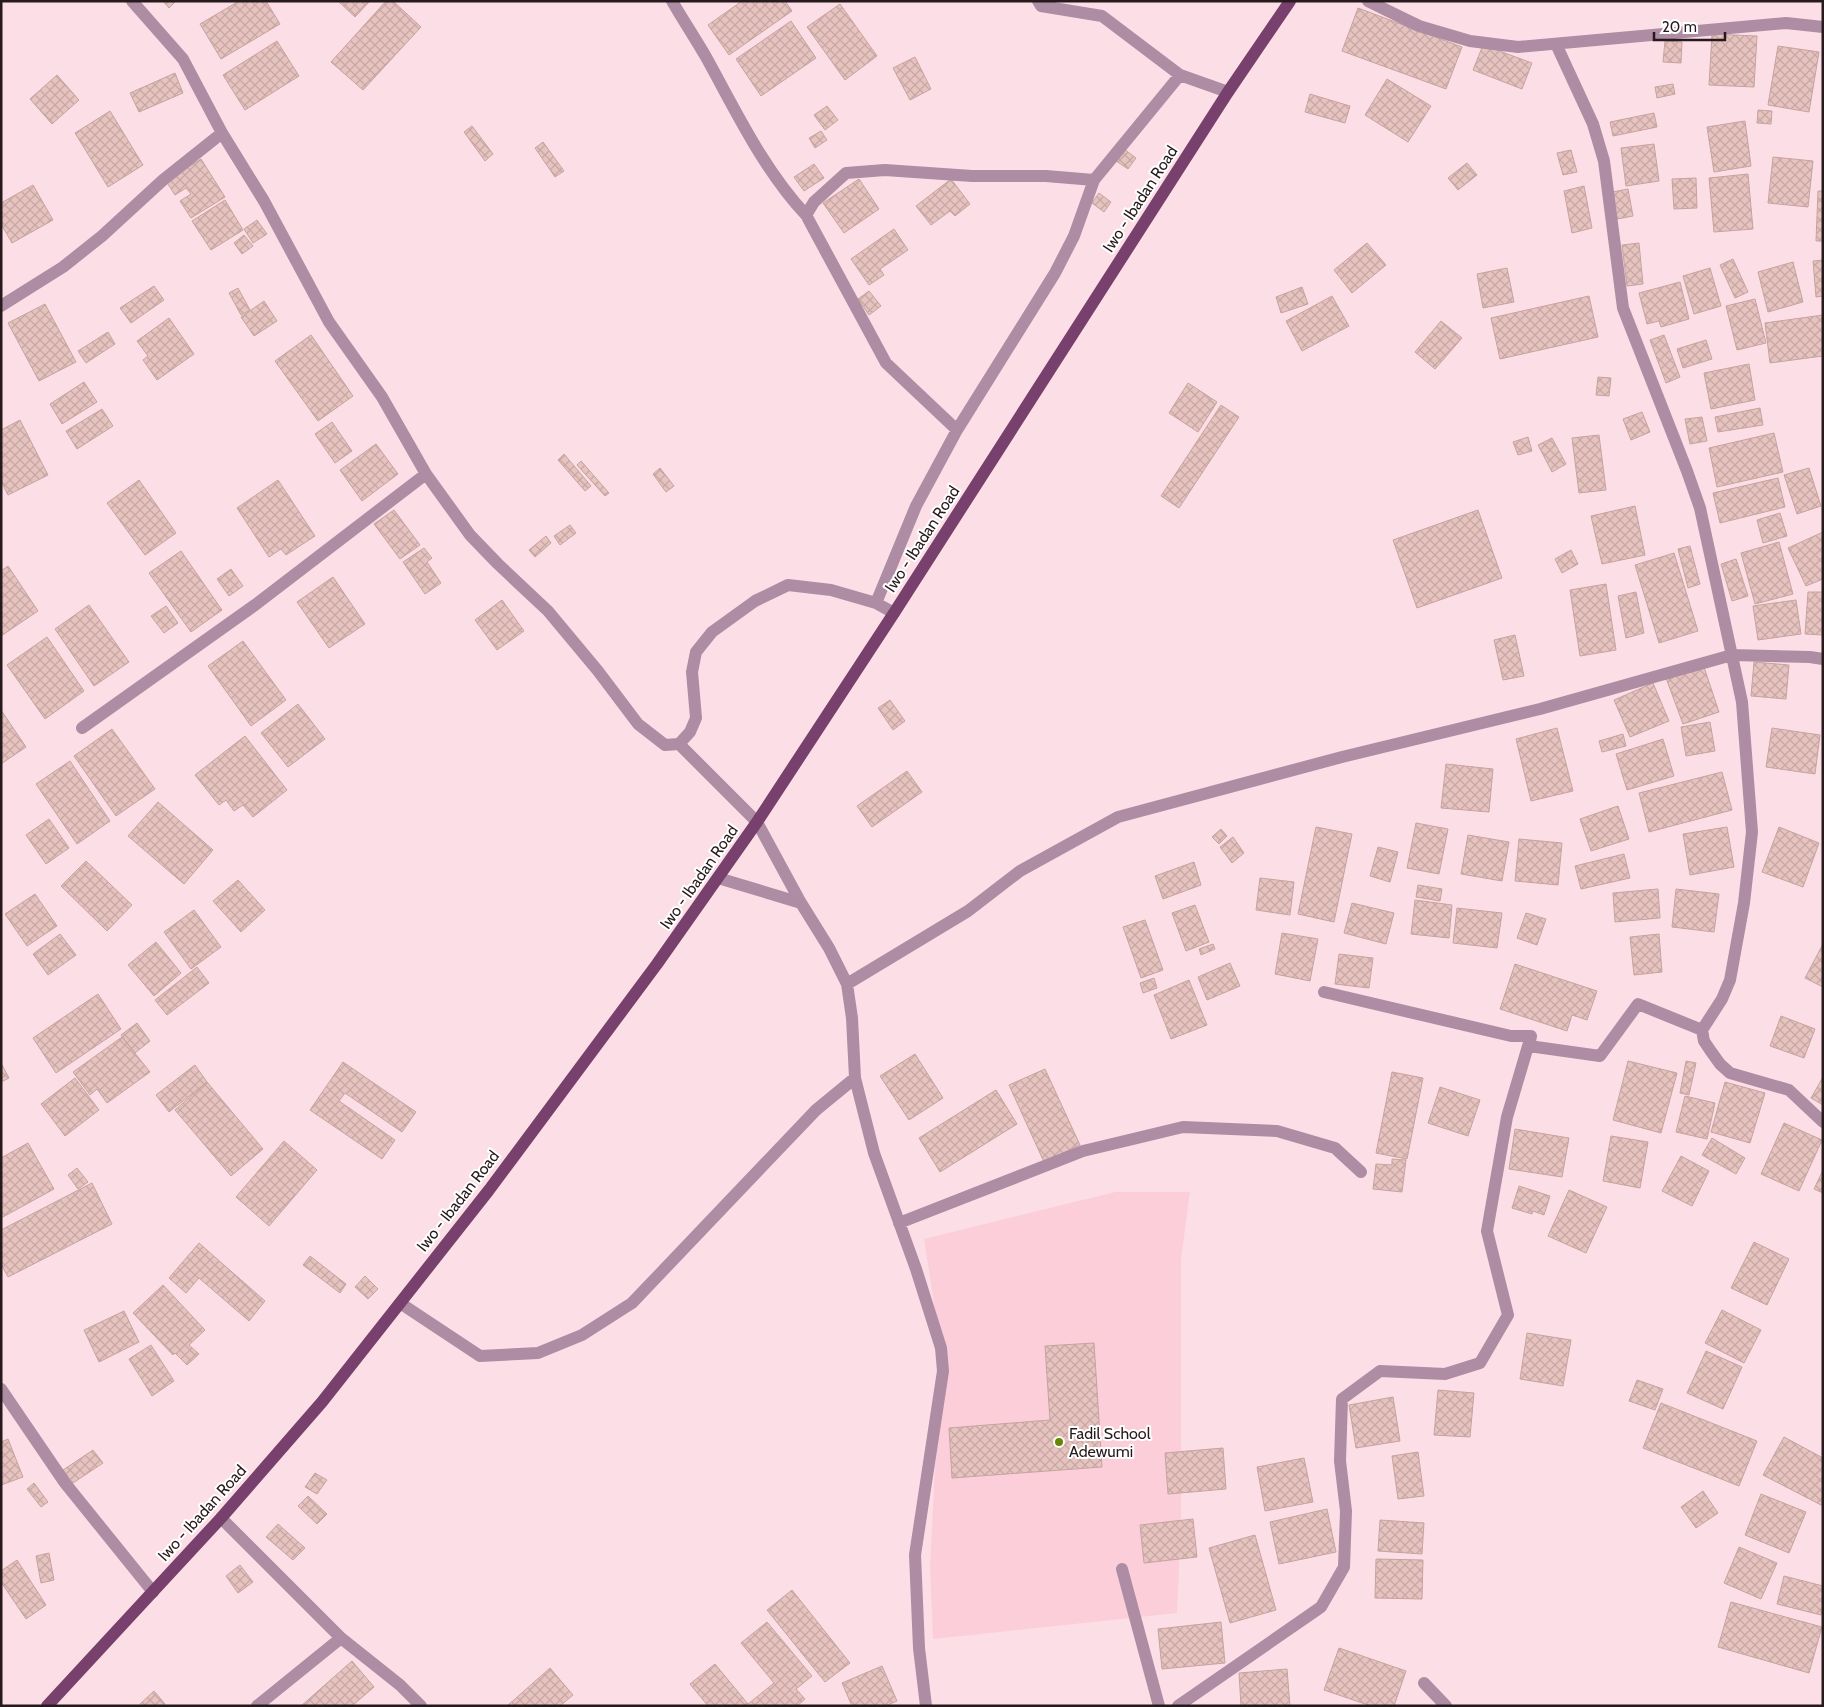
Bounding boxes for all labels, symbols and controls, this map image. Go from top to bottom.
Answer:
scale bar [1654,10,1725,42]
text: 20 m [1662,18,1697,36]
street label: Iwo - Ibadan Road [1099,142,1181,256]
street label: Iwo - Ibadan Road [881,482,963,596]
street label: Iwo - Ibadan Road [656,821,742,933]
street label: Iwo - Ibadan Road [413,1147,503,1255]
place label: Fadil School Adewumi [1069,1424,1151,1461]
marker: Fadil School Adewumi [1053,1436,1065,1448]
street label: Iwo - Ibadan Road [154,1461,250,1565]

